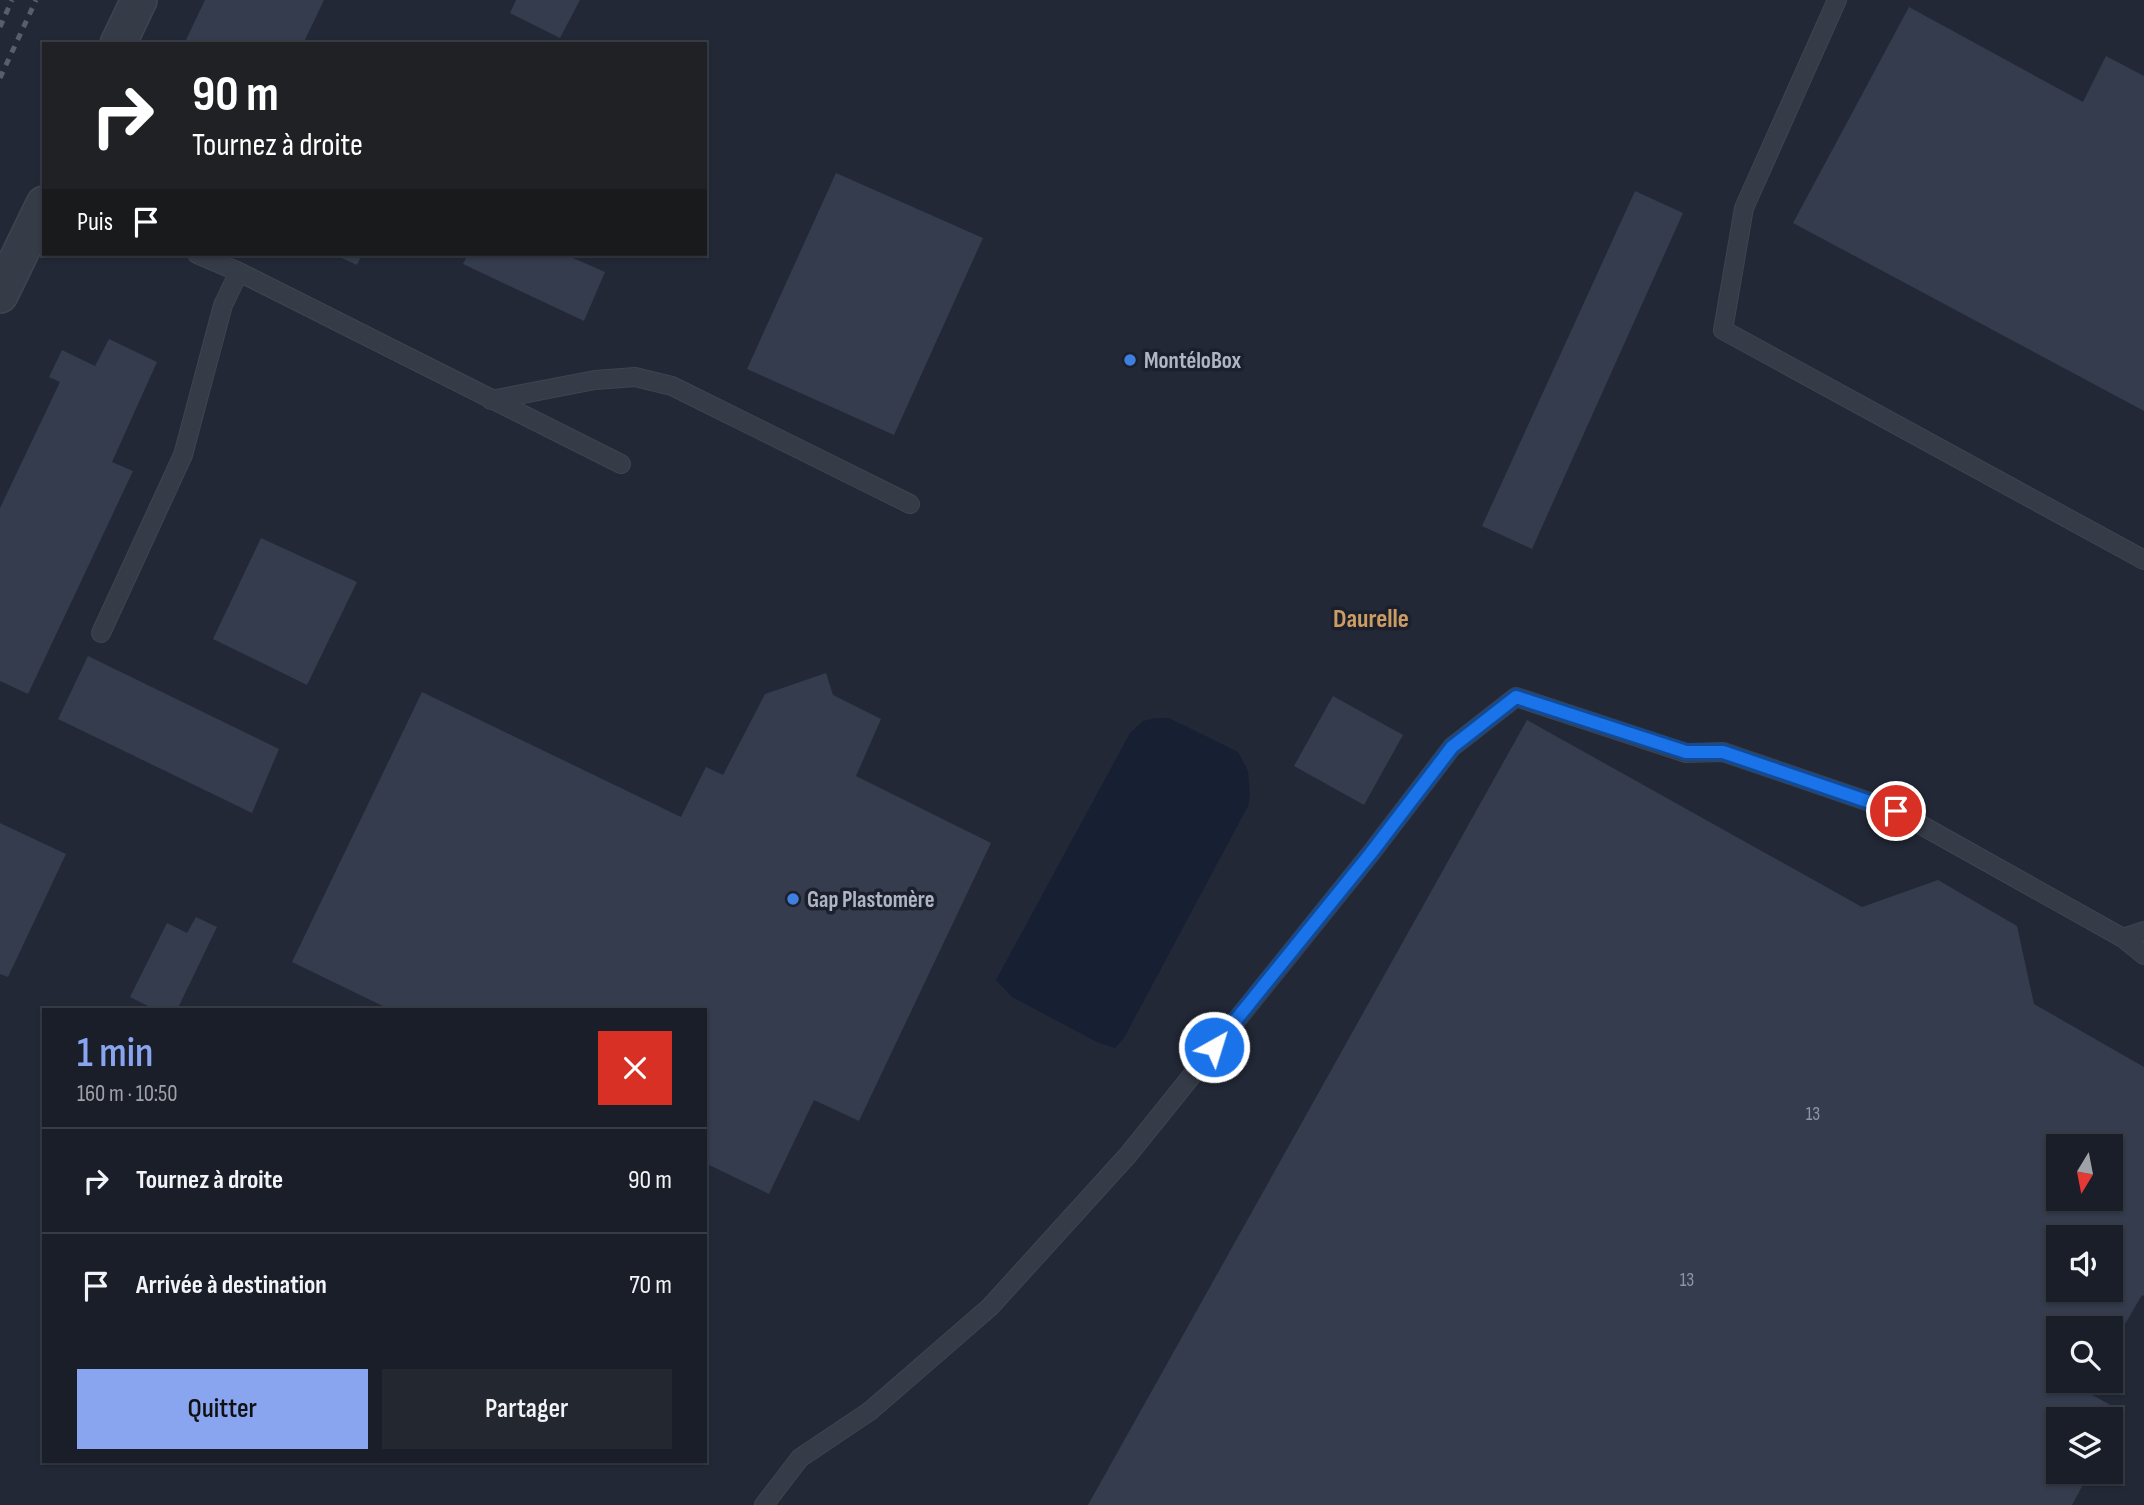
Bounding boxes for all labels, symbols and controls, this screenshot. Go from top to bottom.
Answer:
text: 90 m [192,66,279,125]
icon: right [77,70,168,161]
text: Tournez à droite [192,126,363,165]
icon: arrive [127,203,165,241]
text: Puis [77,207,113,238]
place label: MontéloBox [1144,347,1242,375]
marker: MontéloBox [1122,352,1138,368]
district label: Daurelle [1333,604,1409,635]
pin [1866,781,1926,841]
icon: arrive [1877,792,1915,830]
place label: Gap Plastomère [807,886,934,914]
marker: Gap Plastomère [785,891,801,907]
position arrow [1177,1010,1251,1084]
text: 1 min [77,1028,153,1079]
button: close [598,1031,672,1105]
text: 160 m · 10:50 [77,1080,178,1108]
house number: 13 [1806,1103,1820,1126]
north arrow [2046,1134,2123,1211]
map controls [2046,1134,2123,1484]
icon: right [77,1162,115,1200]
text: Tournez à droite [136,1165,283,1196]
text: 90 m [628,1165,672,1196]
button: sound [2046,1225,2123,1302]
icon: arrive [77,1267,115,1305]
house number: 13 [1680,1269,1694,1292]
text: Arrivée à destination [136,1270,327,1301]
text: 70 m [629,1270,672,1301]
button: search [2046,1316,2123,1393]
button: Quitter [77,1369,368,1449]
button: Partager [382,1369,672,1449]
button: layers [2046,1407,2123,1484]

